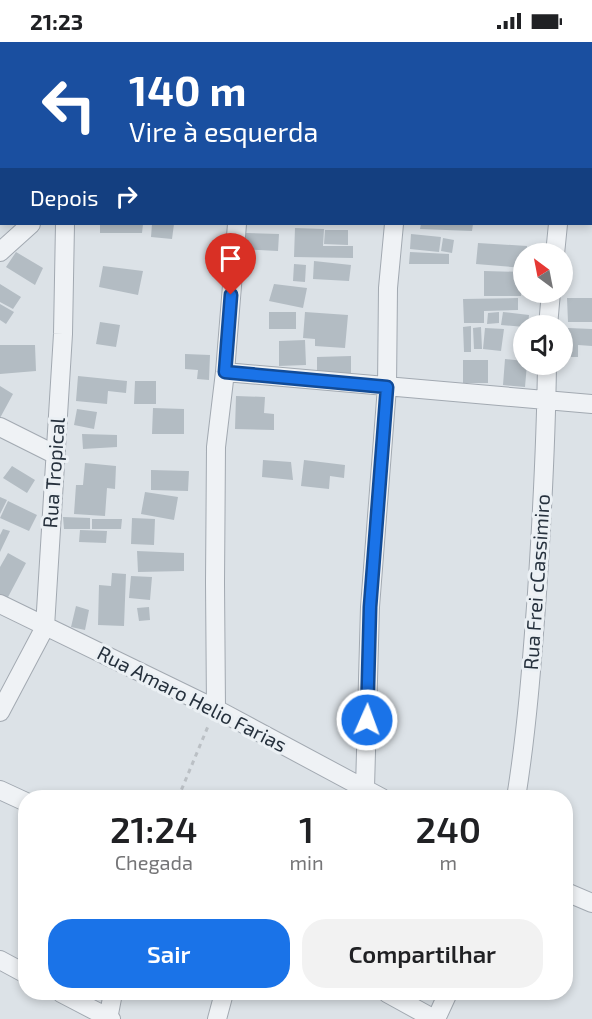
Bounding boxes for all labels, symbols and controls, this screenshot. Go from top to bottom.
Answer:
text: 21:23 [30,8,83,34]
text: 140 m [129,64,246,114]
icon: left [30,66,108,144]
text: Vire à esquerda [129,115,318,147]
icon: right [110,180,143,213]
text: Depois [30,184,98,210]
pin [205,233,256,295]
icon: arrive [214,242,247,275]
north arrow [513,243,573,303]
map controls [513,243,573,375]
button: sound [513,315,573,375]
street label: Rua Tropical [37,417,69,529]
street label: Rua Frei cCassimiro [518,493,554,671]
street label: Rua Amaro Helio Farias [94,640,291,756]
position arrow [335,688,399,752]
text: 21:24 [110,807,198,850]
text: 1 [299,807,314,850]
text: 240 [416,807,481,850]
text: Chegada [115,850,193,874]
text: min [290,850,324,874]
text: m [440,850,457,874]
button: Sair [48,919,290,988]
button: Compartilhar [302,919,543,988]

